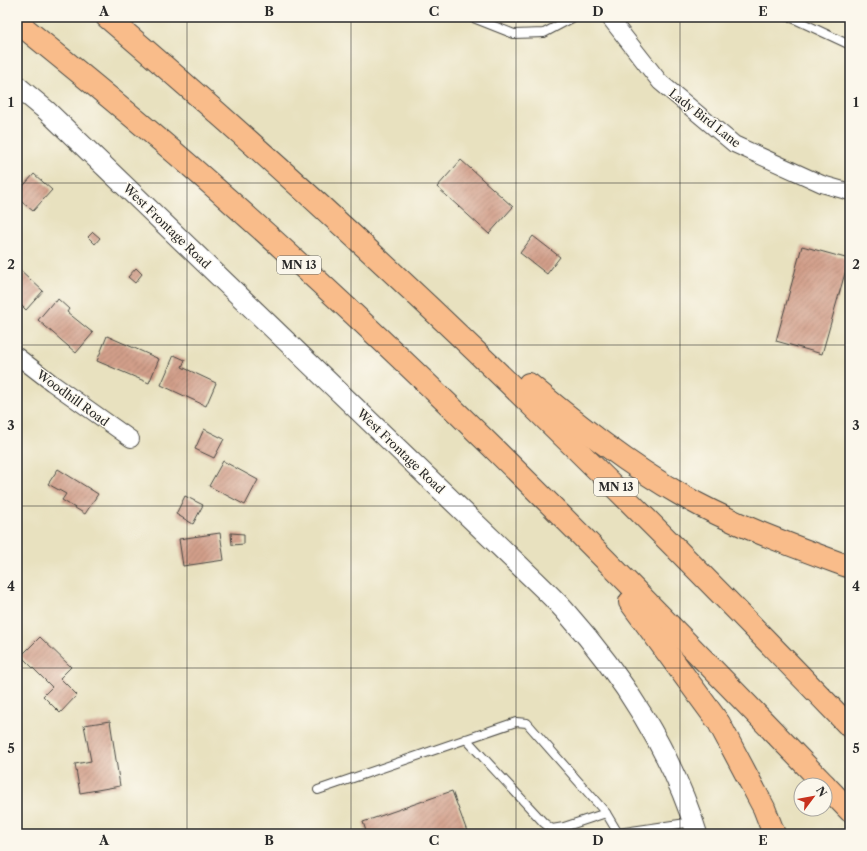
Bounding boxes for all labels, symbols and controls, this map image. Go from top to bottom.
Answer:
text: A [98,3,110,19]
text: B [264,3,274,19]
text: C [429,3,439,19]
text: D [592,3,604,19]
text: E [758,3,768,19]
street label: Lady Bird Lane [666,85,744,151]
text: 1 [8,94,14,110]
text: 1 [853,94,859,110]
street label: West Frontage Road [120,180,214,272]
text: 2 [7,256,15,272]
road number: MN 13 [277,256,321,274]
text: 2 [852,256,860,272]
street label: Woodhill Road [33,366,112,430]
street label: West Frontage Road [354,405,448,497]
text: 3 [7,417,15,433]
text: 3 [852,417,860,433]
road number: MN 13 [594,478,638,496]
text: 4 [7,578,15,594]
text: 4 [852,578,860,594]
text: 5 [7,740,15,756]
text: 5 [852,740,860,756]
north arrow [793,777,833,817]
text: N [813,784,830,800]
text: A [98,832,110,848]
text: B [264,832,274,848]
text: C [429,832,439,848]
text: D [592,832,604,848]
text: E [758,832,768,848]

